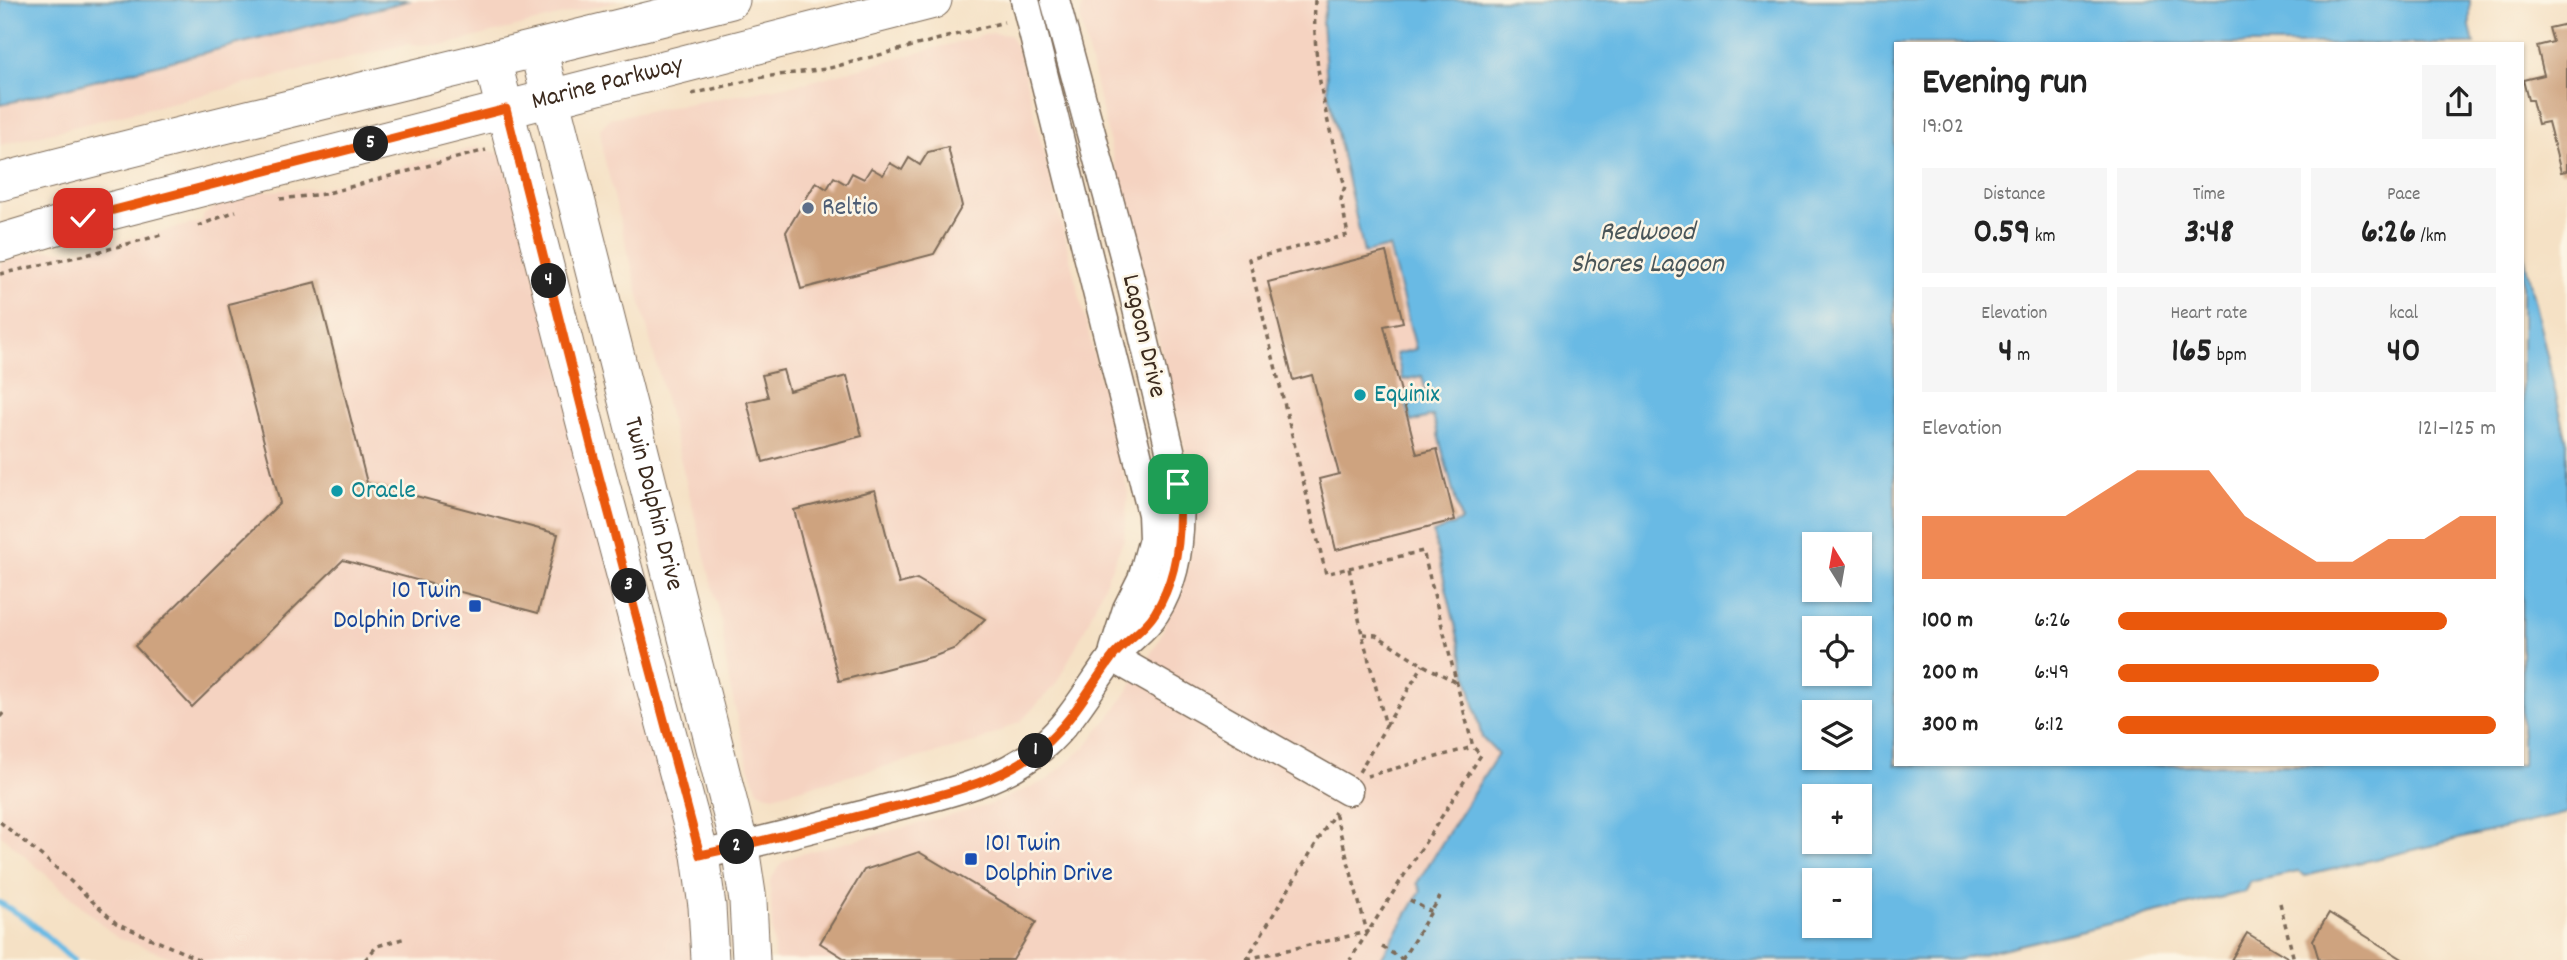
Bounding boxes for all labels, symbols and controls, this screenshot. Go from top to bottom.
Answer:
street label: Marine Parkway [528,46,688,121]
text: Evening run [1922,57,2087,112]
button: share [2422,65,2496,139]
text: 19:02 [1922,111,1964,144]
pin: 5 [354,127,388,162]
text: 5 [366,130,375,157]
text: Distance [1983,182,2045,209]
text: Time [2193,182,2225,209]
text: Pace [2387,182,2420,209]
pin [53,188,113,248]
place label: Reltio [822,190,878,227]
icon: check [64,199,102,237]
marker: Reltio [800,200,816,216]
text: 0.59 [1973,209,2030,259]
text: 3:48 [2184,209,2234,259]
text: 6:26 [2361,209,2416,259]
water label: Redwood Shores Lagoon [1570,214,1725,286]
text: km [2030,224,2055,251]
text: /km [2416,224,2447,251]
pin: 4 [532,264,566,298]
text: 4 [545,267,552,294]
street label: Lagoon Drive [1111,271,1175,401]
text: Elevation [1981,301,2047,328]
text: Heart rate [2171,301,2247,328]
text: kcal [2389,301,2418,328]
text: 4 [1998,328,2013,378]
text: 165 [2171,328,2212,378]
text: 40 [2387,328,2420,378]
text: m [2013,343,2030,370]
text: bpm [2212,343,2247,370]
place label: Equinix [1374,377,1440,414]
marker: Equinix [1352,387,1368,403]
street label: Twin Dolphin Drive [613,413,693,594]
text: Elevation [1922,413,2002,446]
text: 121–125 m [2418,413,2496,446]
pin [1148,454,1208,514]
icon: arrive [1159,465,1197,503]
place label: Oracle [351,473,416,510]
marker: Oracle [329,483,345,499]
north arrow [1802,532,1872,602]
map controls [1802,532,1872,938]
pin: 3 [612,568,646,604]
text: 3 [624,572,633,599]
place label: 10 Twin Dolphin Drive [333,573,461,640]
marker: 10 Twin Dolphin Drive [467,598,483,614]
text: 100 m [1922,605,1973,638]
text: 6:26 [2034,605,2070,638]
button: locate [1802,616,1872,686]
text: 200 m [1922,657,1978,690]
text: 6:49 [2034,657,2069,690]
button: layers [1802,700,1872,770]
text: 300 m [1922,709,1978,742]
text: 6:12 [2034,709,2064,742]
pin: 1 [1018,734,1054,768]
text: 1 [1033,737,1038,764]
button: + [1802,784,1872,854]
place label: 101 Twin Dolphin Drive [985,826,1113,893]
pin: 2 [720,830,754,864]
text: 2 [732,833,741,860]
marker: 101 Twin Dolphin Drive [963,851,979,867]
button: − [1802,868,1872,938]

